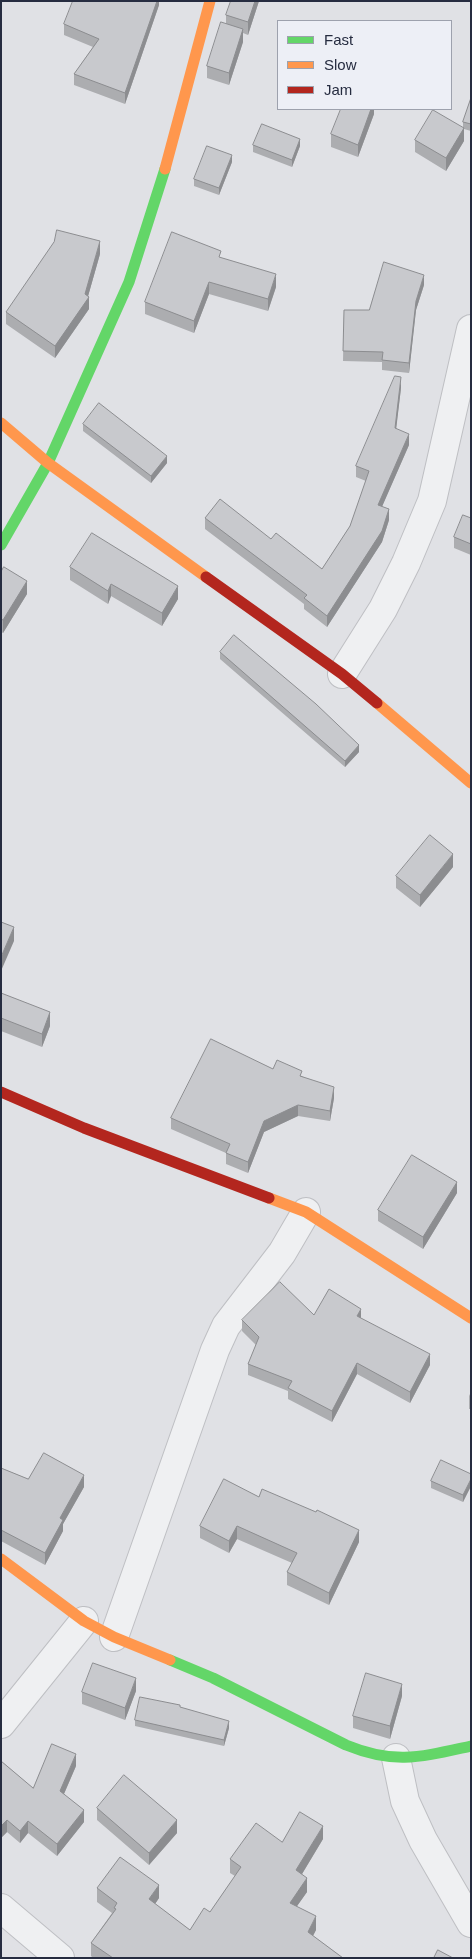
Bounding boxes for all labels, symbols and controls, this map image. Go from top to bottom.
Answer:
legend [277,20,452,110]
text: Fast [324,31,353,48]
text: Slow [324,56,357,73]
text: Jam [324,81,352,98]

